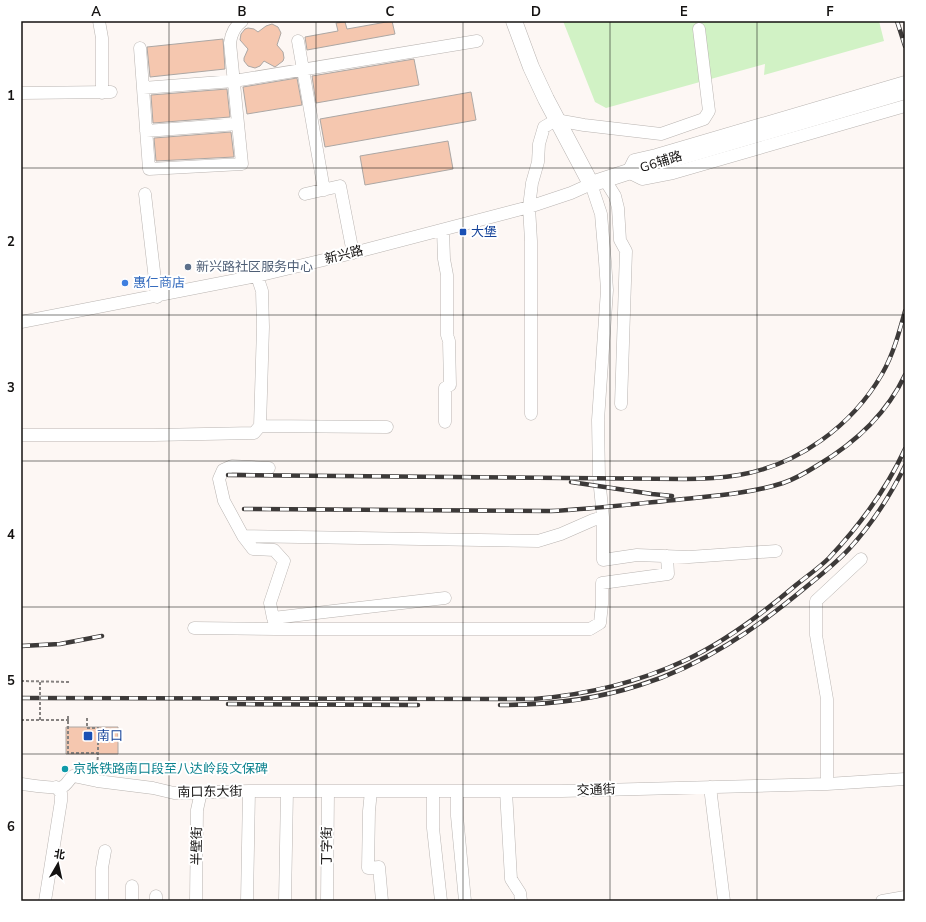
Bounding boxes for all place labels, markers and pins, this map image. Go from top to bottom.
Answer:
place label: 大堡 [471,223,497,241]
marker: 大堡 [458,227,468,237]
place label: 新兴路社区服务中心 [196,258,313,276]
marker: 新兴路社区服务中心 [183,262,193,272]
place label: 惠仁商店 [133,274,185,292]
marker: 惠仁商店 [120,278,130,288]
place label: 南口 [97,727,123,745]
marker: 南口 [82,730,94,742]
place label: 京张铁路南口段至八达岭段文保碑 [73,760,268,778]
marker: 京张铁路南口段至八达岭段文保碑 [60,764,70,774]

